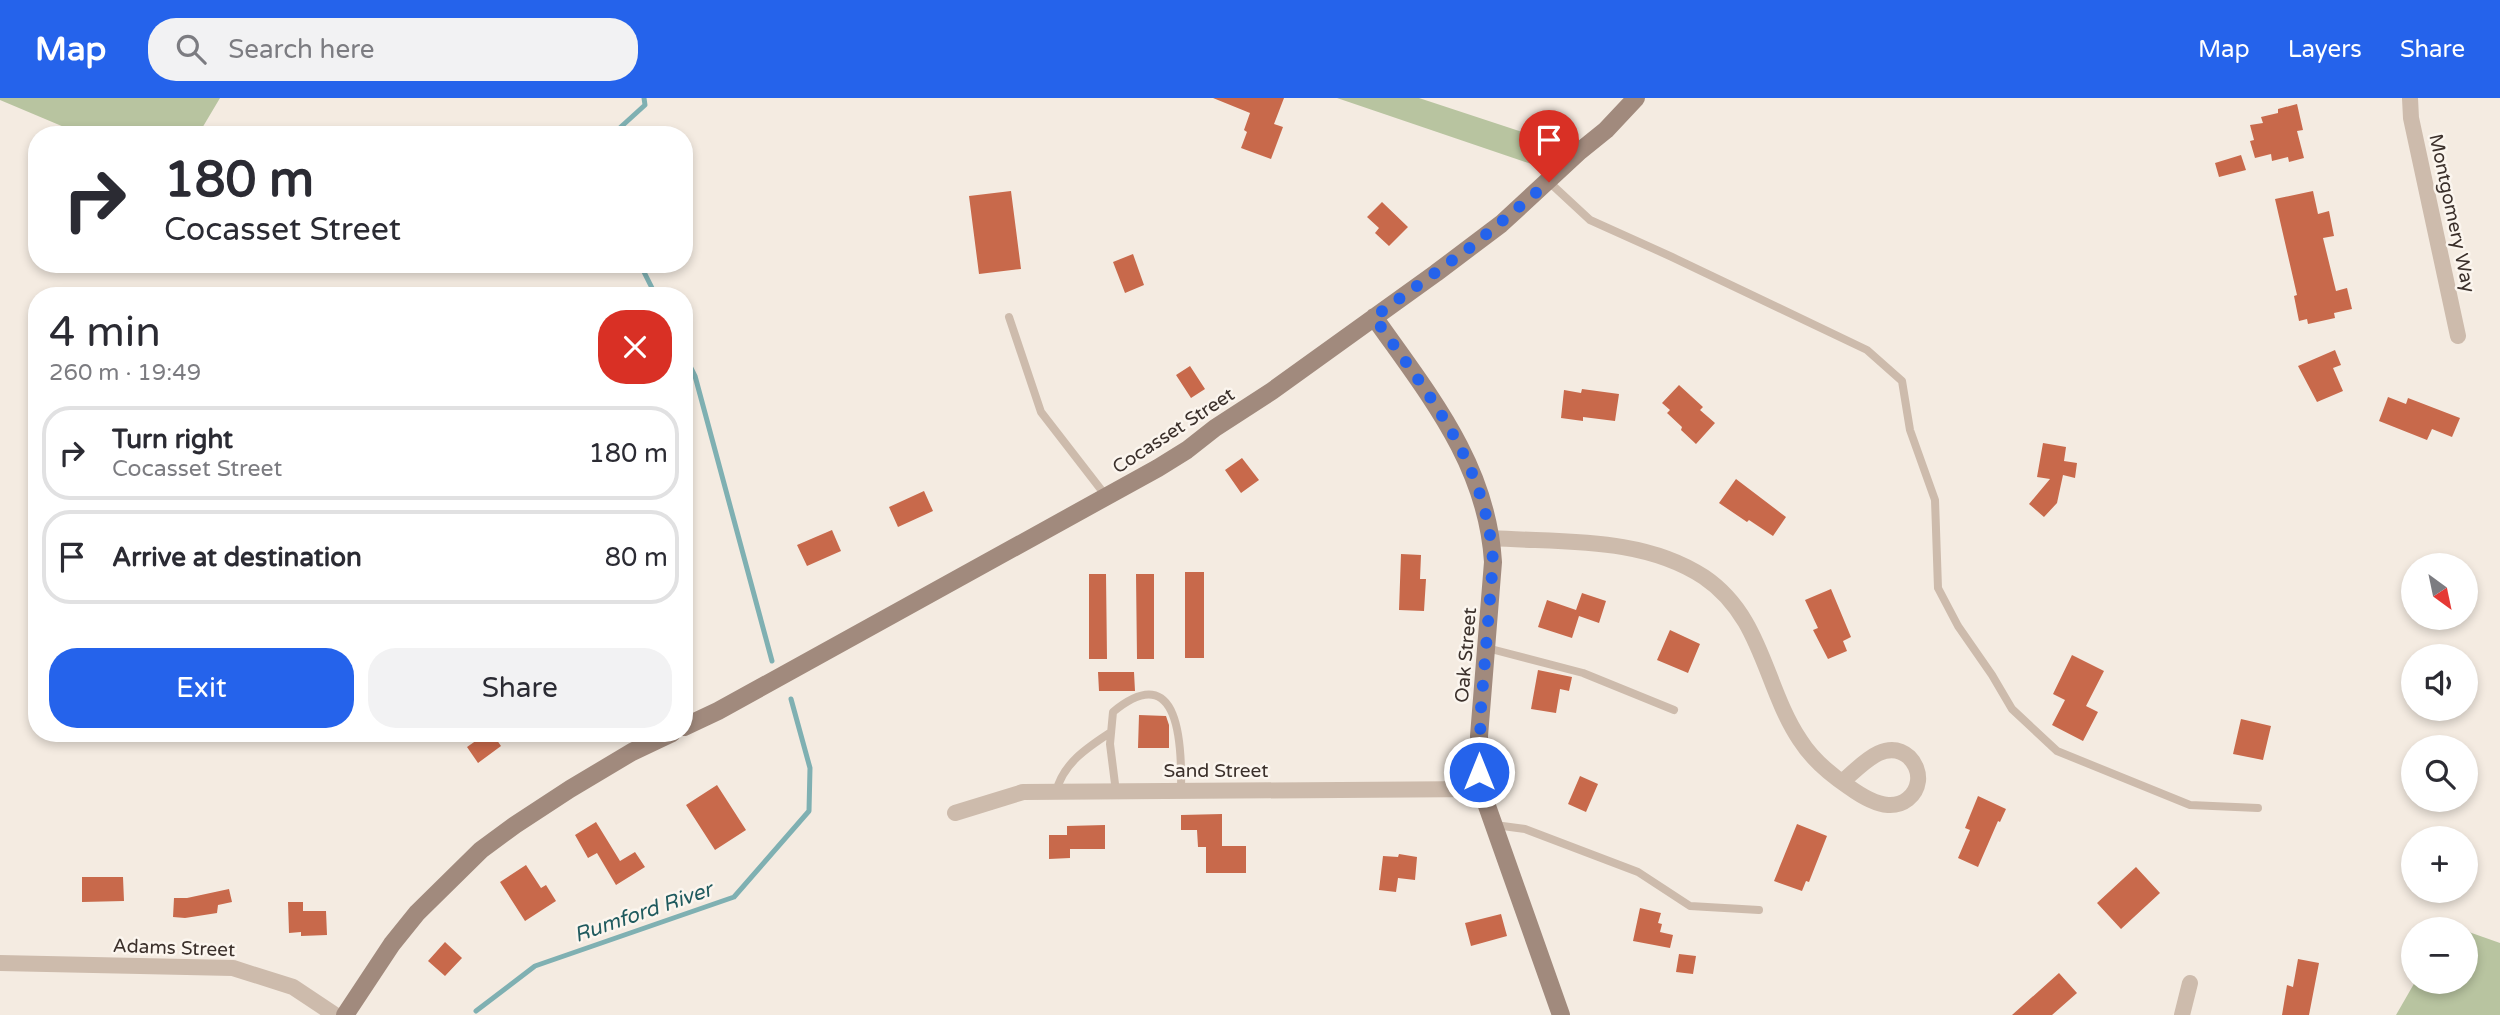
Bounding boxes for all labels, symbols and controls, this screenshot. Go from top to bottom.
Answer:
search box [148,18,638,81]
text: Map [35,30,106,69]
icon: search [172,30,210,68]
text: Search here [228,34,374,65]
text: Map [2198,35,2250,64]
text: Layers [2288,35,2362,64]
text: Share [2400,35,2465,64]
pin [1519,110,1579,182]
icon: arrive [1530,121,1568,159]
street label: Montgomery Way [2424,132,2480,294]
text: 180 m [164,151,314,210]
icon: right [49,154,140,245]
text: Cocasset Street [164,211,401,249]
text: 4 min [49,307,161,358]
button: close [598,310,672,384]
text: 260 m · 19:49 [49,359,201,387]
street label: Cocasset Street [1109,383,1239,478]
text: Turn right [112,424,233,455]
icon: right [53,434,91,472]
text: 180 m [588,438,668,469]
text: Cocasset Street [112,455,282,483]
icon: arrive [53,538,91,576]
text: Arrive at destination [112,542,362,573]
text: 80 m [605,542,668,573]
north arrow [2401,553,2478,630]
map controls [2401,553,2478,994]
street label: Oak Street [1451,607,1481,704]
button: sound [2401,644,2478,721]
button: Exit [49,648,354,728]
button: Share [368,648,672,728]
position arrow [1442,735,1516,809]
button: search [2401,735,2478,812]
street label: Sand Street [1163,760,1269,782]
button: + [2401,826,2478,903]
water label: Rumford River [571,876,718,948]
button: − [2401,917,2478,994]
street label: Adams Street [112,935,236,961]

